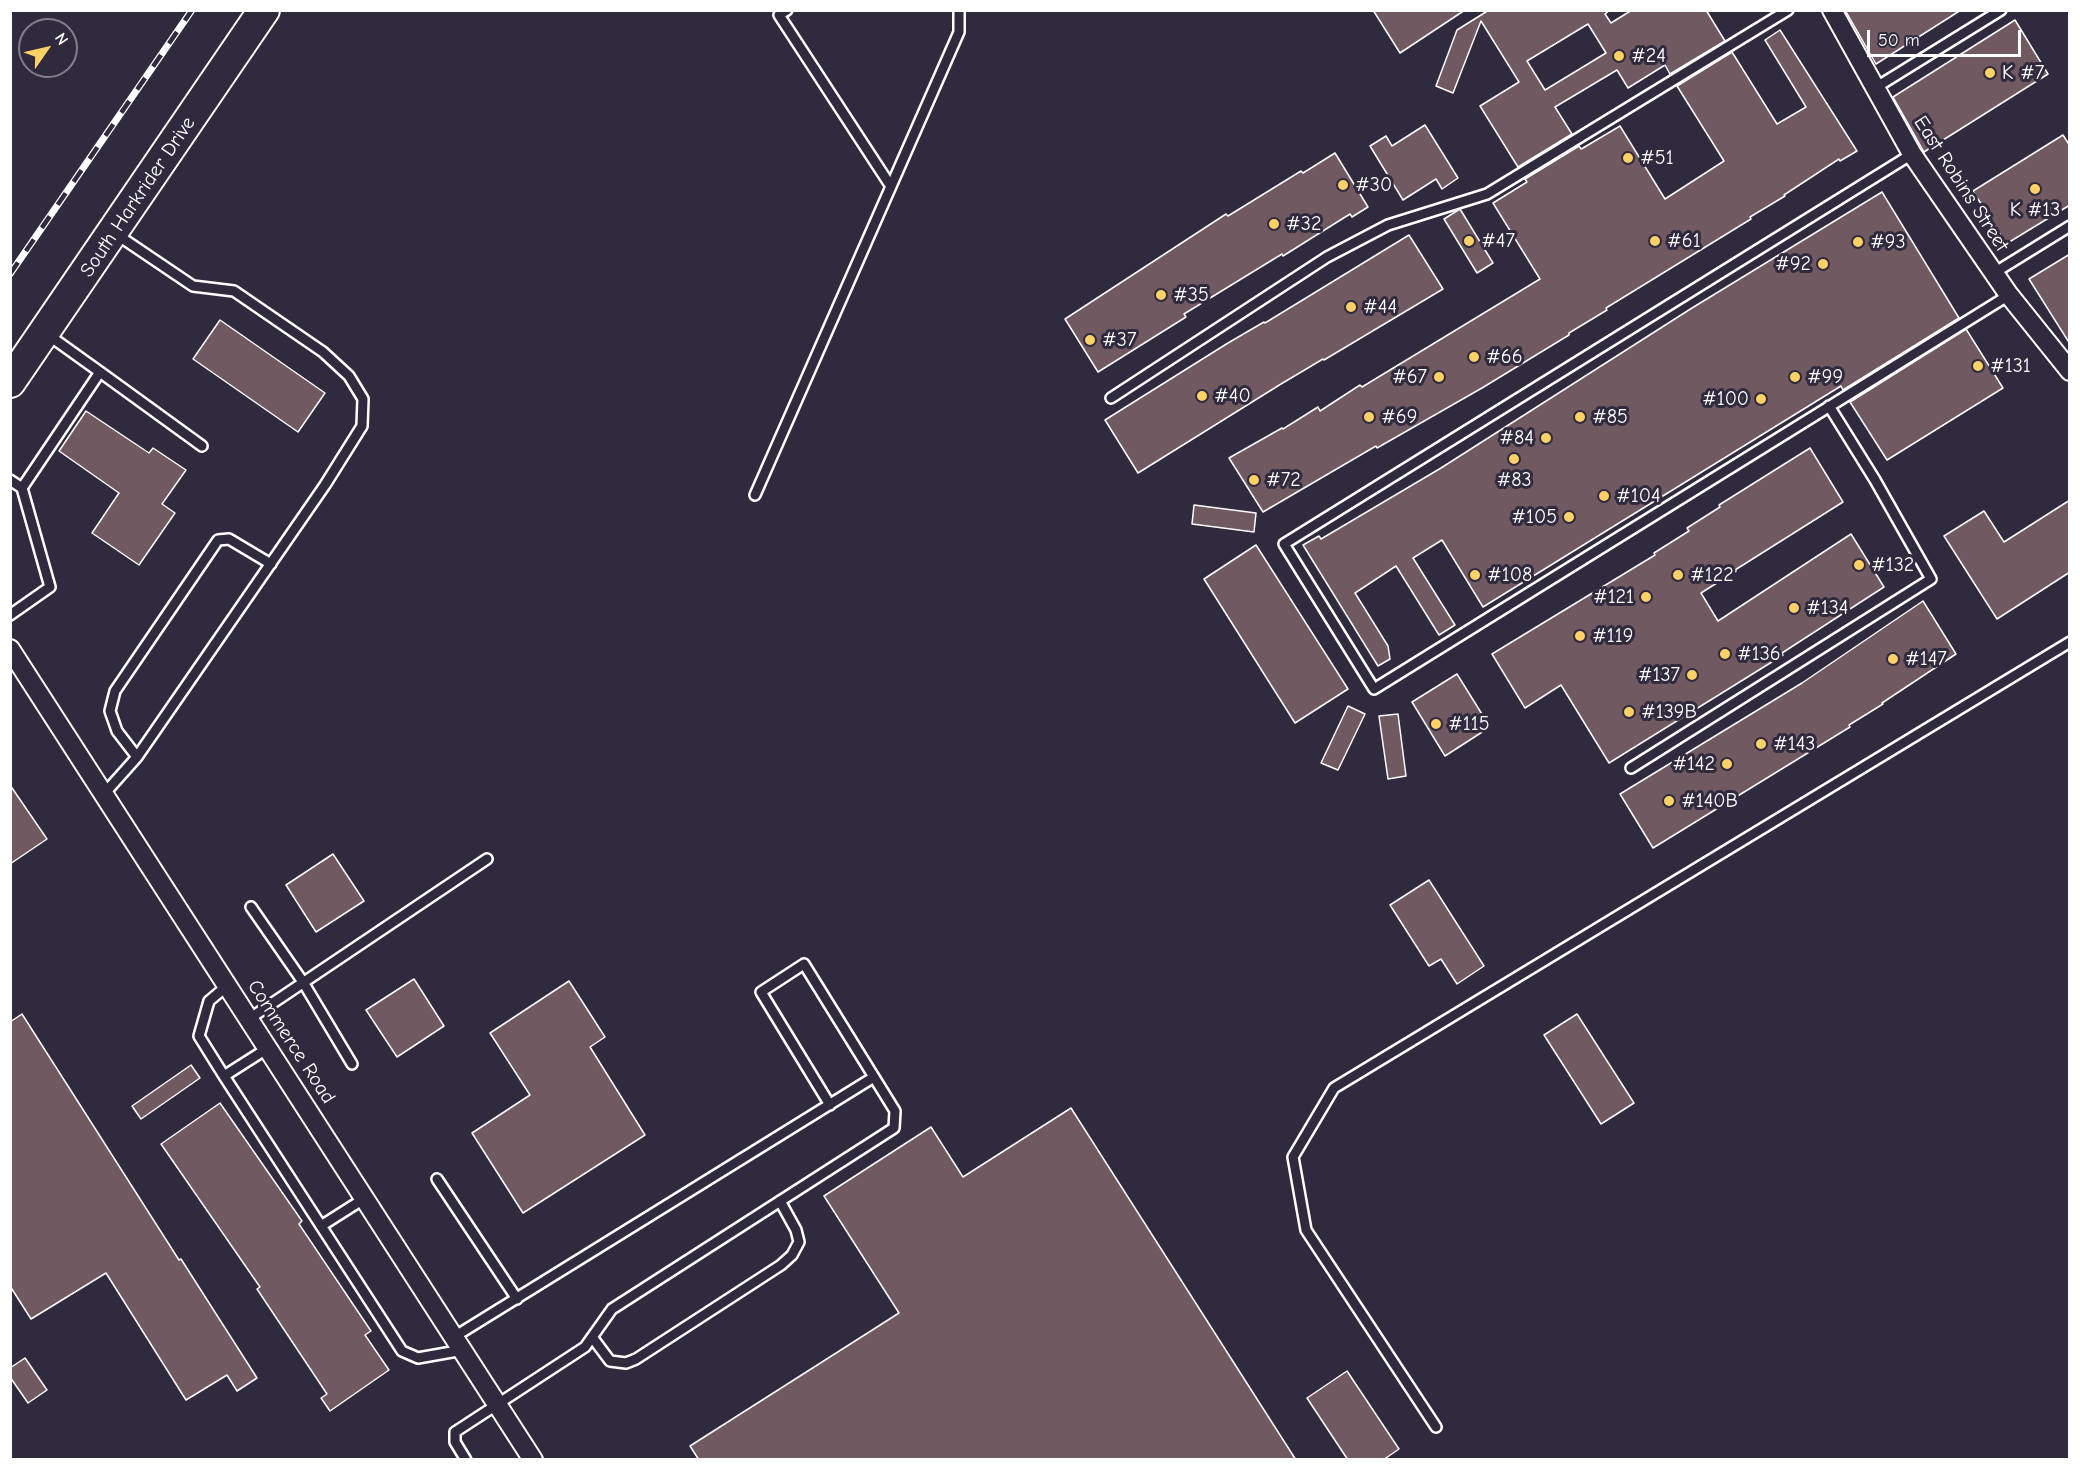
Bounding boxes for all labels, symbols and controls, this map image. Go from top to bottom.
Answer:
north arrow [18,18,78,78]
scale bar [1870,18,2024,56]
text: N [51,30,72,48]
text: 50 m [1878,30,1920,51]
place label: #24 [1631,44,1666,68]
marker: #24 [1612,49,1626,63]
place label: K #7 [2002,61,2044,85]
marker: K #7 [1983,66,1997,80]
street label: South Harkrider Drive [75,112,201,282]
street label: East Robins Street [1908,112,2014,256]
place label: #51 [1640,146,1674,170]
marker: #51 [1621,151,1635,165]
place label: #30 [1355,173,1392,197]
marker: #30 [1336,178,1350,192]
marker: K #13 [2028,182,2042,196]
place label: K #13 [2010,198,2060,222]
place label: #32 [1286,212,1321,236]
marker: #32 [1267,217,1281,231]
place label: #47 [1481,229,1515,253]
place label: #61 [1667,229,1701,253]
place label: #93 [1870,230,1906,254]
marker: #47 [1462,234,1476,248]
marker: #61 [1648,234,1662,248]
marker: #93 [1851,235,1865,249]
place label: #92 [1775,252,1811,276]
marker: #92 [1816,257,1830,271]
place label: #35 [1173,283,1209,307]
marker: #35 [1154,288,1168,302]
place label: #44 [1363,295,1397,319]
marker: #44 [1344,300,1358,314]
place label: #37 [1102,328,1136,352]
marker: #37 [1083,333,1097,347]
place label: #66 [1486,345,1522,369]
marker: #66 [1467,350,1481,364]
place label: #131 [1990,354,2031,378]
marker: #131 [1971,359,1985,373]
place label: #67 [1392,365,1427,389]
place label: #99 [1807,365,1843,389]
marker: #67 [1432,370,1446,384]
marker: #99 [1788,370,1802,384]
place label: #40 [1214,384,1251,408]
place label: #100 [1702,387,1749,411]
marker: #40 [1195,389,1209,403]
marker: #100 [1754,392,1768,406]
place label: #69 [1381,405,1417,429]
place label: #85 [1592,405,1628,429]
marker: #69 [1362,410,1376,424]
marker: #85 [1573,410,1587,424]
place label: #84 [1499,426,1534,450]
marker: #84 [1539,431,1553,445]
marker: #83 [1507,452,1521,466]
place label: #72 [1266,468,1301,492]
place label: #83 [1496,468,1532,492]
marker: #72 [1247,473,1261,487]
place label: #104 [1616,484,1661,508]
marker: #104 [1597,489,1611,503]
place label: #105 [1511,505,1557,529]
marker: #105 [1562,510,1576,524]
place label: #132 [1871,553,1914,577]
marker: #132 [1852,558,1866,572]
place label: #108 [1487,563,1532,587]
place label: #122 [1690,563,1734,587]
marker: #108 [1468,568,1482,582]
marker: #122 [1671,568,1685,582]
place label: #121 [1593,585,1634,609]
marker: #121 [1639,590,1653,604]
place label: #134 [1806,596,1849,620]
marker: #134 [1787,601,1801,615]
place label: #119 [1592,624,1633,648]
marker: #119 [1573,629,1587,643]
place label: #136 [1737,642,1781,666]
marker: #136 [1718,647,1732,661]
place label: #147 [1905,647,1947,671]
marker: #147 [1886,652,1900,666]
place label: #137 [1638,663,1680,687]
marker: #137 [1685,668,1699,682]
place label: #139B [1641,700,1697,724]
marker: #139B [1622,705,1636,719]
place label: #115 [1448,712,1489,736]
marker: #115 [1429,717,1443,731]
place label: #143 [1773,732,1815,756]
marker: #143 [1754,737,1768,751]
place label: #142 [1672,752,1715,776]
marker: #142 [1720,757,1734,771]
place label: #140B [1681,789,1738,813]
marker: #140B [1662,794,1676,808]
street label: Commerce Road [242,976,340,1108]

